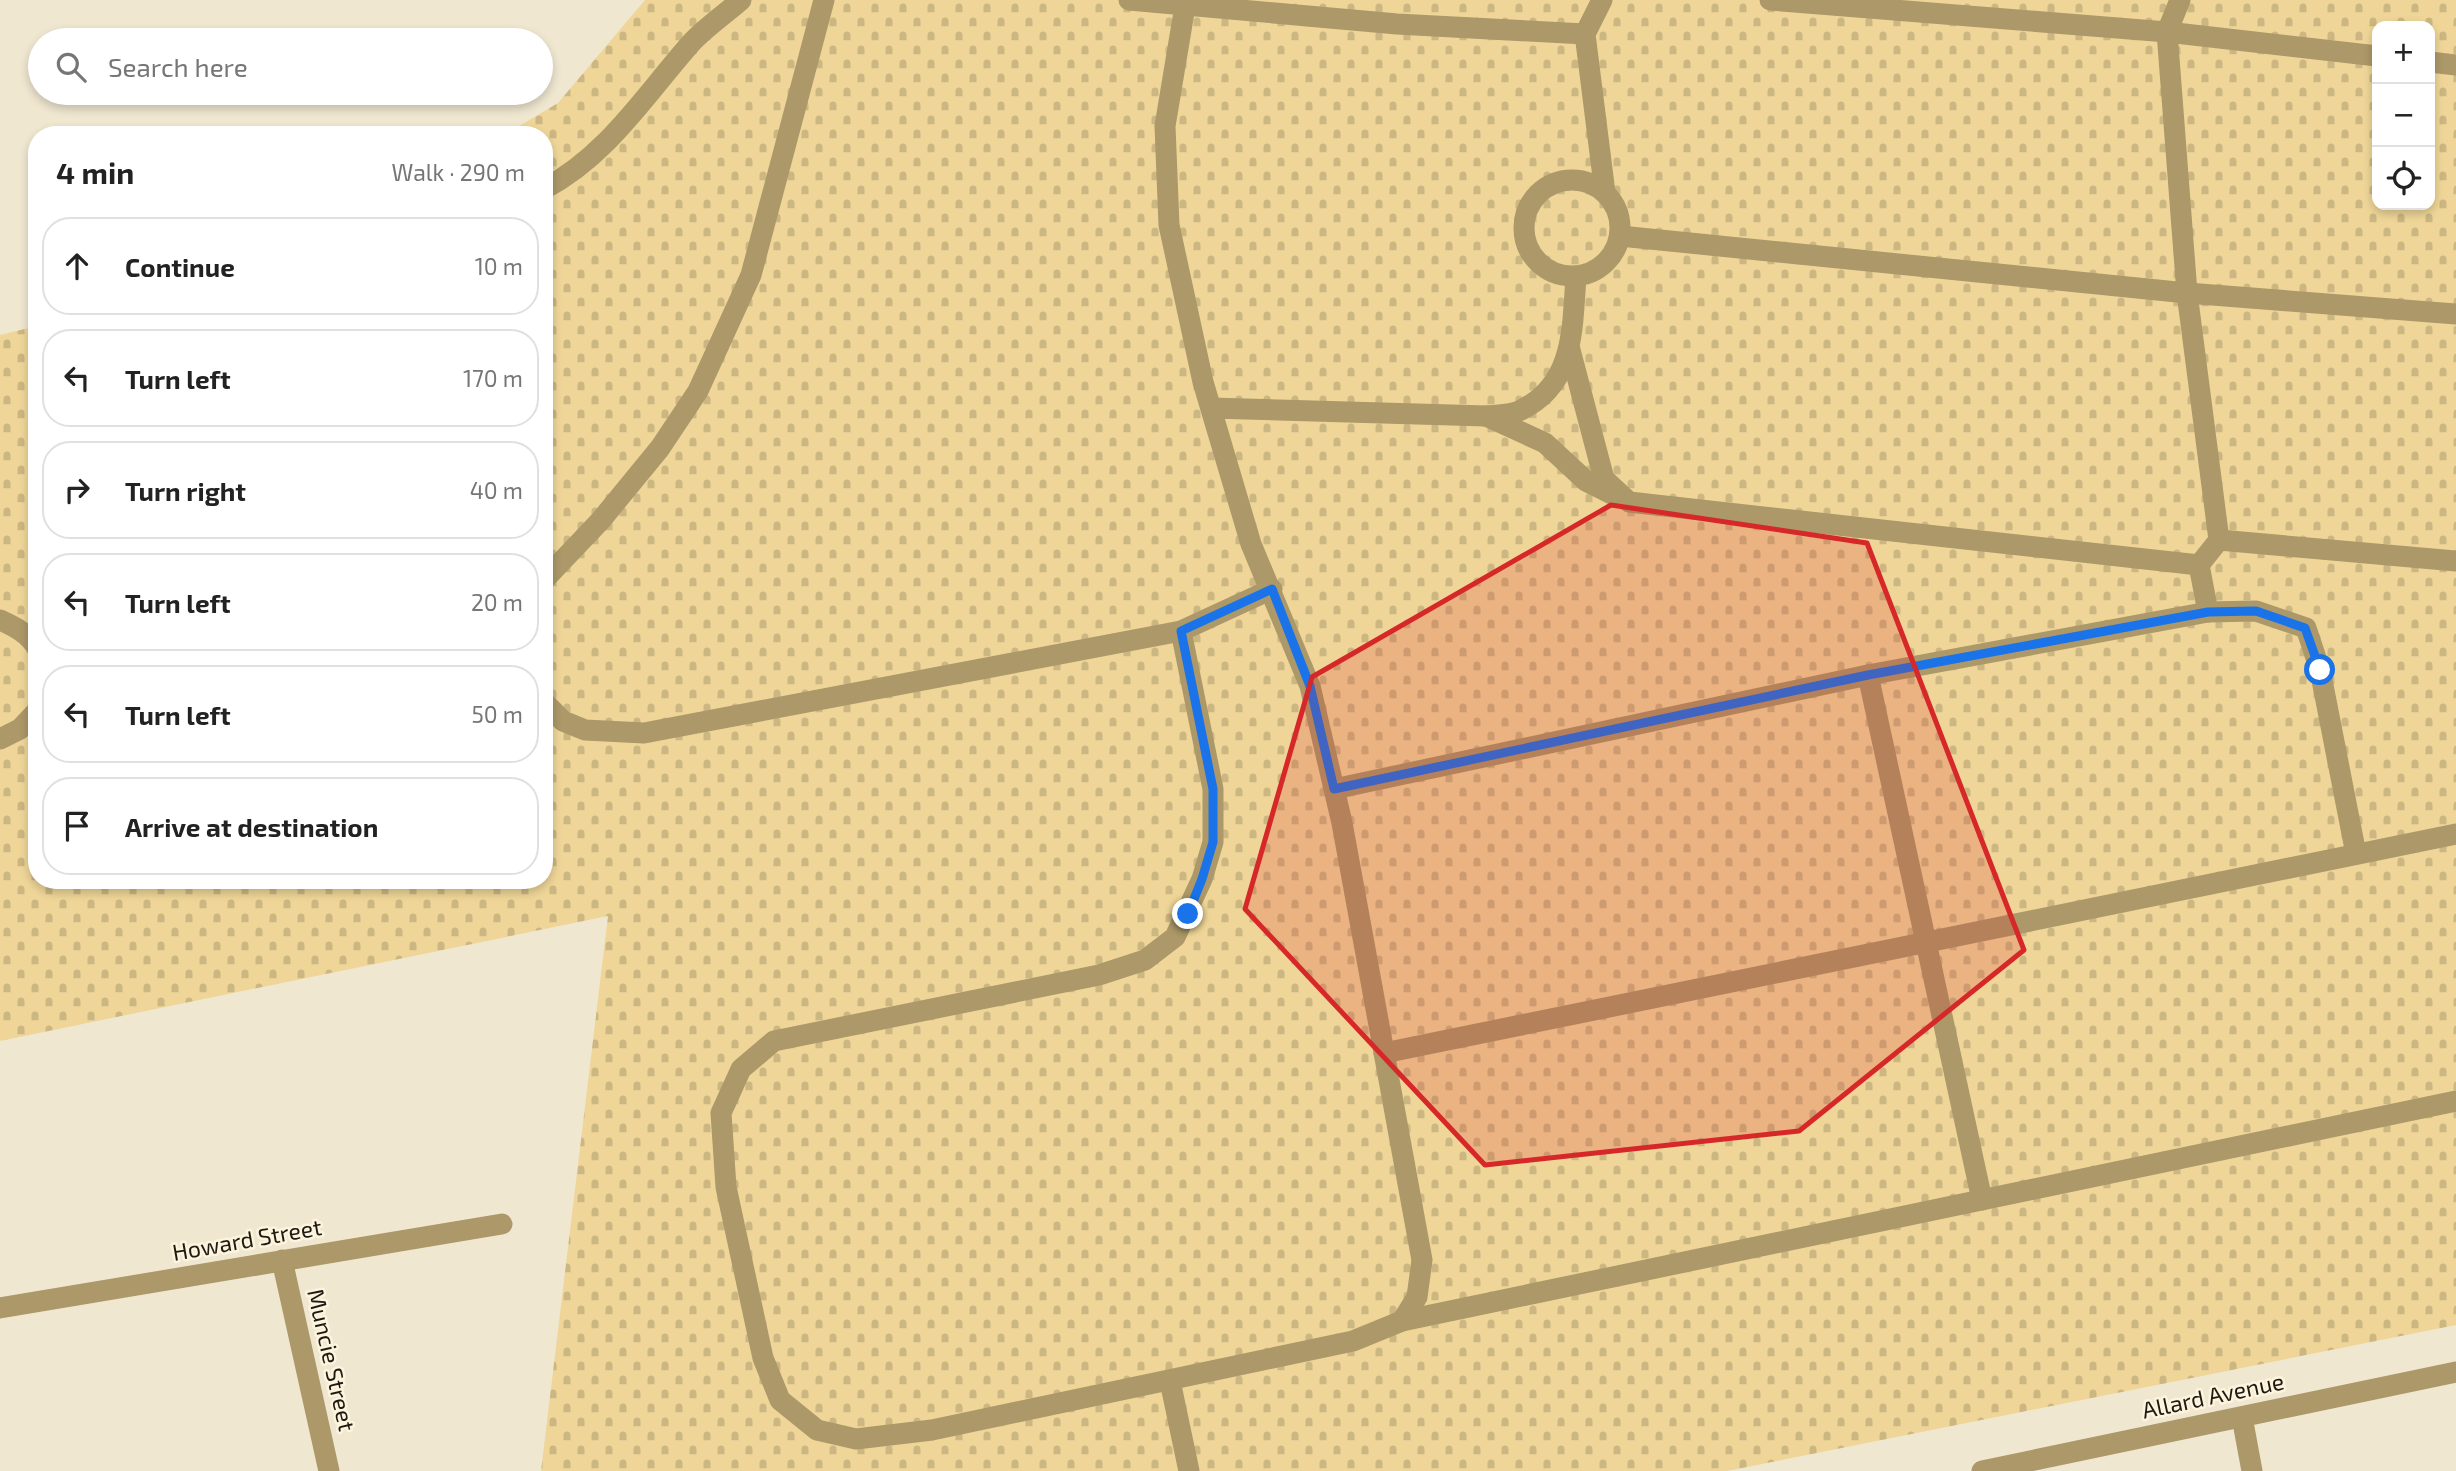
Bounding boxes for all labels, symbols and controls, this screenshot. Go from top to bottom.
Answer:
map controls [2372,21,2435,210]
button: + [2372,21,2435,84]
search box [28,28,553,105]
icon: search [52,48,90,86]
text: Search here [108,51,248,82]
button: − [2372,84,2435,147]
button: locate [2372,147,2435,210]
text: 4 min [56,154,134,190]
text: Walk · 290 m [392,158,525,186]
icon: ahead [58,247,96,285]
text: Continue [125,251,235,282]
text: 10 m [475,252,523,280]
icon: left [58,359,96,397]
text: Turn left [125,363,231,394]
text: 170 m [463,364,523,392]
icon: right [58,471,96,509]
text: Turn right [125,475,246,506]
text: 40 m [470,476,523,504]
icon: left [58,583,96,621]
text: Turn left [125,587,231,618]
text: 20 m [471,588,523,616]
route start [2304,654,2335,685]
icon: left [58,695,96,733]
text: Turn left [125,699,231,730]
text: 50 m [472,700,523,728]
icon: arrive [58,807,96,845]
text: Arrive at destination [125,811,378,842]
route end [1172,898,1203,929]
street label: Howard Street [170,1212,324,1266]
street label: Muncie Street [302,1286,362,1434]
street label: Allard Avenue [2139,1366,2286,1424]

